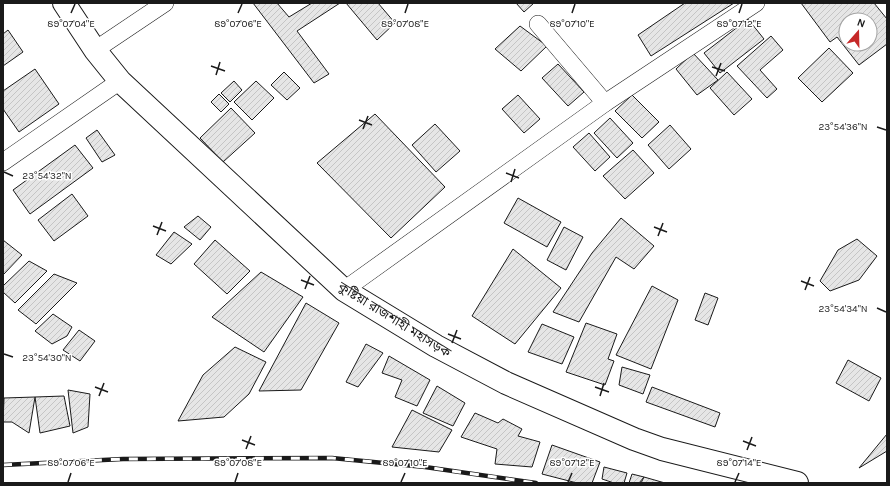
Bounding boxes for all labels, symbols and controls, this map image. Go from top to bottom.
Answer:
north arrow [838,12,878,52]
text: N [855,16,867,31]
text: 89°07'04"E [47,18,95,30]
text: 89°07'06"E [214,18,262,30]
text: 89°07'08"E [381,18,429,30]
text: 89°07'10"E [549,18,595,30]
text: 89°07'12"E [716,18,762,30]
text: 23°54'36"N [818,121,868,133]
text: 23°54'32"N [22,170,72,182]
street label: কুষ্টিয়া রাজশাহী মহাসড়ক [334,278,454,361]
text: 23°54'34"N [818,303,868,315]
text: 23°54'30"N [22,352,72,364]
text: 89°07'06"E [47,457,95,469]
text: 89°07'08"E [214,457,262,469]
text: 89°07'10"E [382,457,428,469]
text: 89°07'12"E [549,457,595,469]
text: 89°07'14"E [717,457,761,469]

